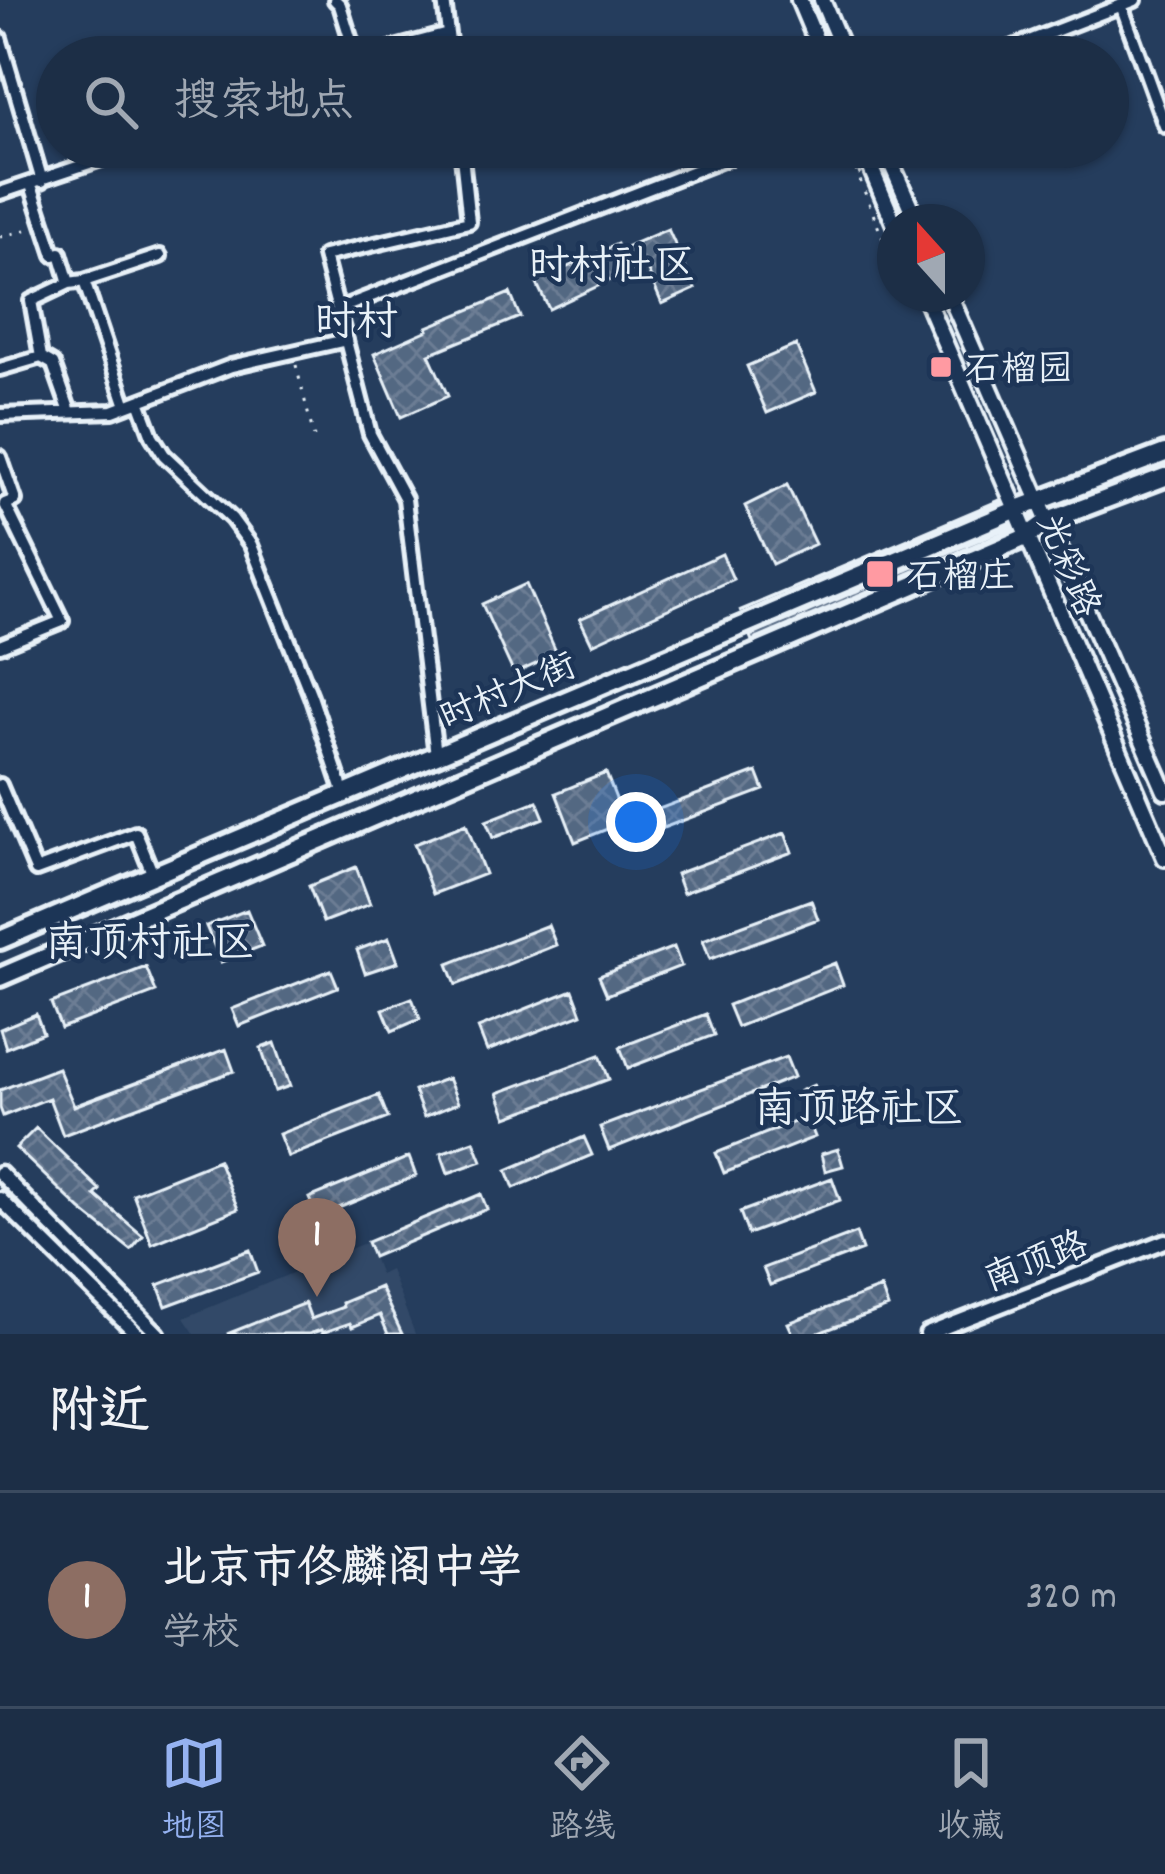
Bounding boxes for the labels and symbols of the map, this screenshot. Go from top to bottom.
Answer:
north arrow [877,204,985,312]
district label: 时村社区 [528,240,696,300]
district label: 时村 [314,296,398,356]
place label: 石榴园 [965,347,1073,399]
marker: 石榴园 [928,354,954,380]
street label: 光彩路 [1020,506,1111,626]
place label: 石榴庄 [907,554,1015,606]
marker: 石榴庄 [864,558,896,590]
street label: 时村大街 [433,642,586,747]
your location [606,792,666,852]
district label: 南顶村社区 [45,917,255,977]
district label: 南顶路社区 [754,1083,964,1143]
pin: 1 [278,1198,356,1297]
street label: 南顶路 [977,1221,1097,1308]

